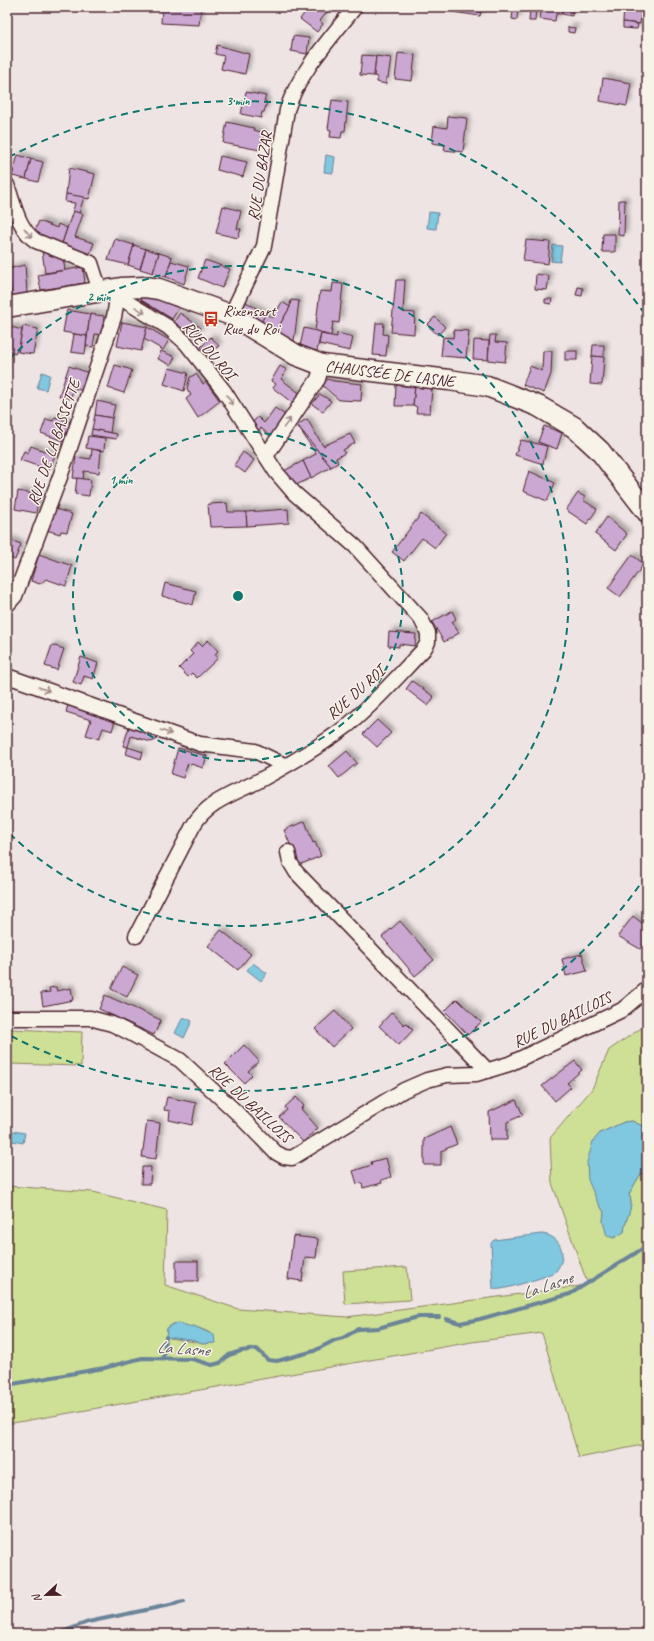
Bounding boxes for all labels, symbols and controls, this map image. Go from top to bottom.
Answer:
text: 3 min [227,93,250,109]
street label: RUE DU BAZAR [243,128,277,222]
one-way arrow [24,228,32,239]
text: 2 min [88,289,111,305]
place label: Rixensart Rue du Roi [223,301,281,339]
one-way arrow [134,305,145,314]
bus stop icon: Rixensart Rue du Roi [202,310,220,328]
street label: RUE DU ROI [178,317,243,387]
street label: CHAUSSÉE DE LASNE [324,356,458,392]
street label: RUE DE LA BASSETTE [23,375,86,508]
one-way arrow [226,395,235,406]
one-way arrow [283,418,291,429]
text: 1 min [110,472,133,488]
centre of rings [231,589,245,603]
street label: RUE DU ROI [322,659,392,724]
one-way arrow [37,685,49,693]
one-way arrow [160,729,173,736]
street label: RUE DU BAILLOIS [510,987,617,1052]
street label: RUE DU BAILLOIS [204,1060,298,1149]
water label: La Lasne [519,1266,577,1304]
water label: La Lasne [156,1336,212,1361]
north arrow [26,1575,66,1615]
text: N [28,1591,44,1605]

